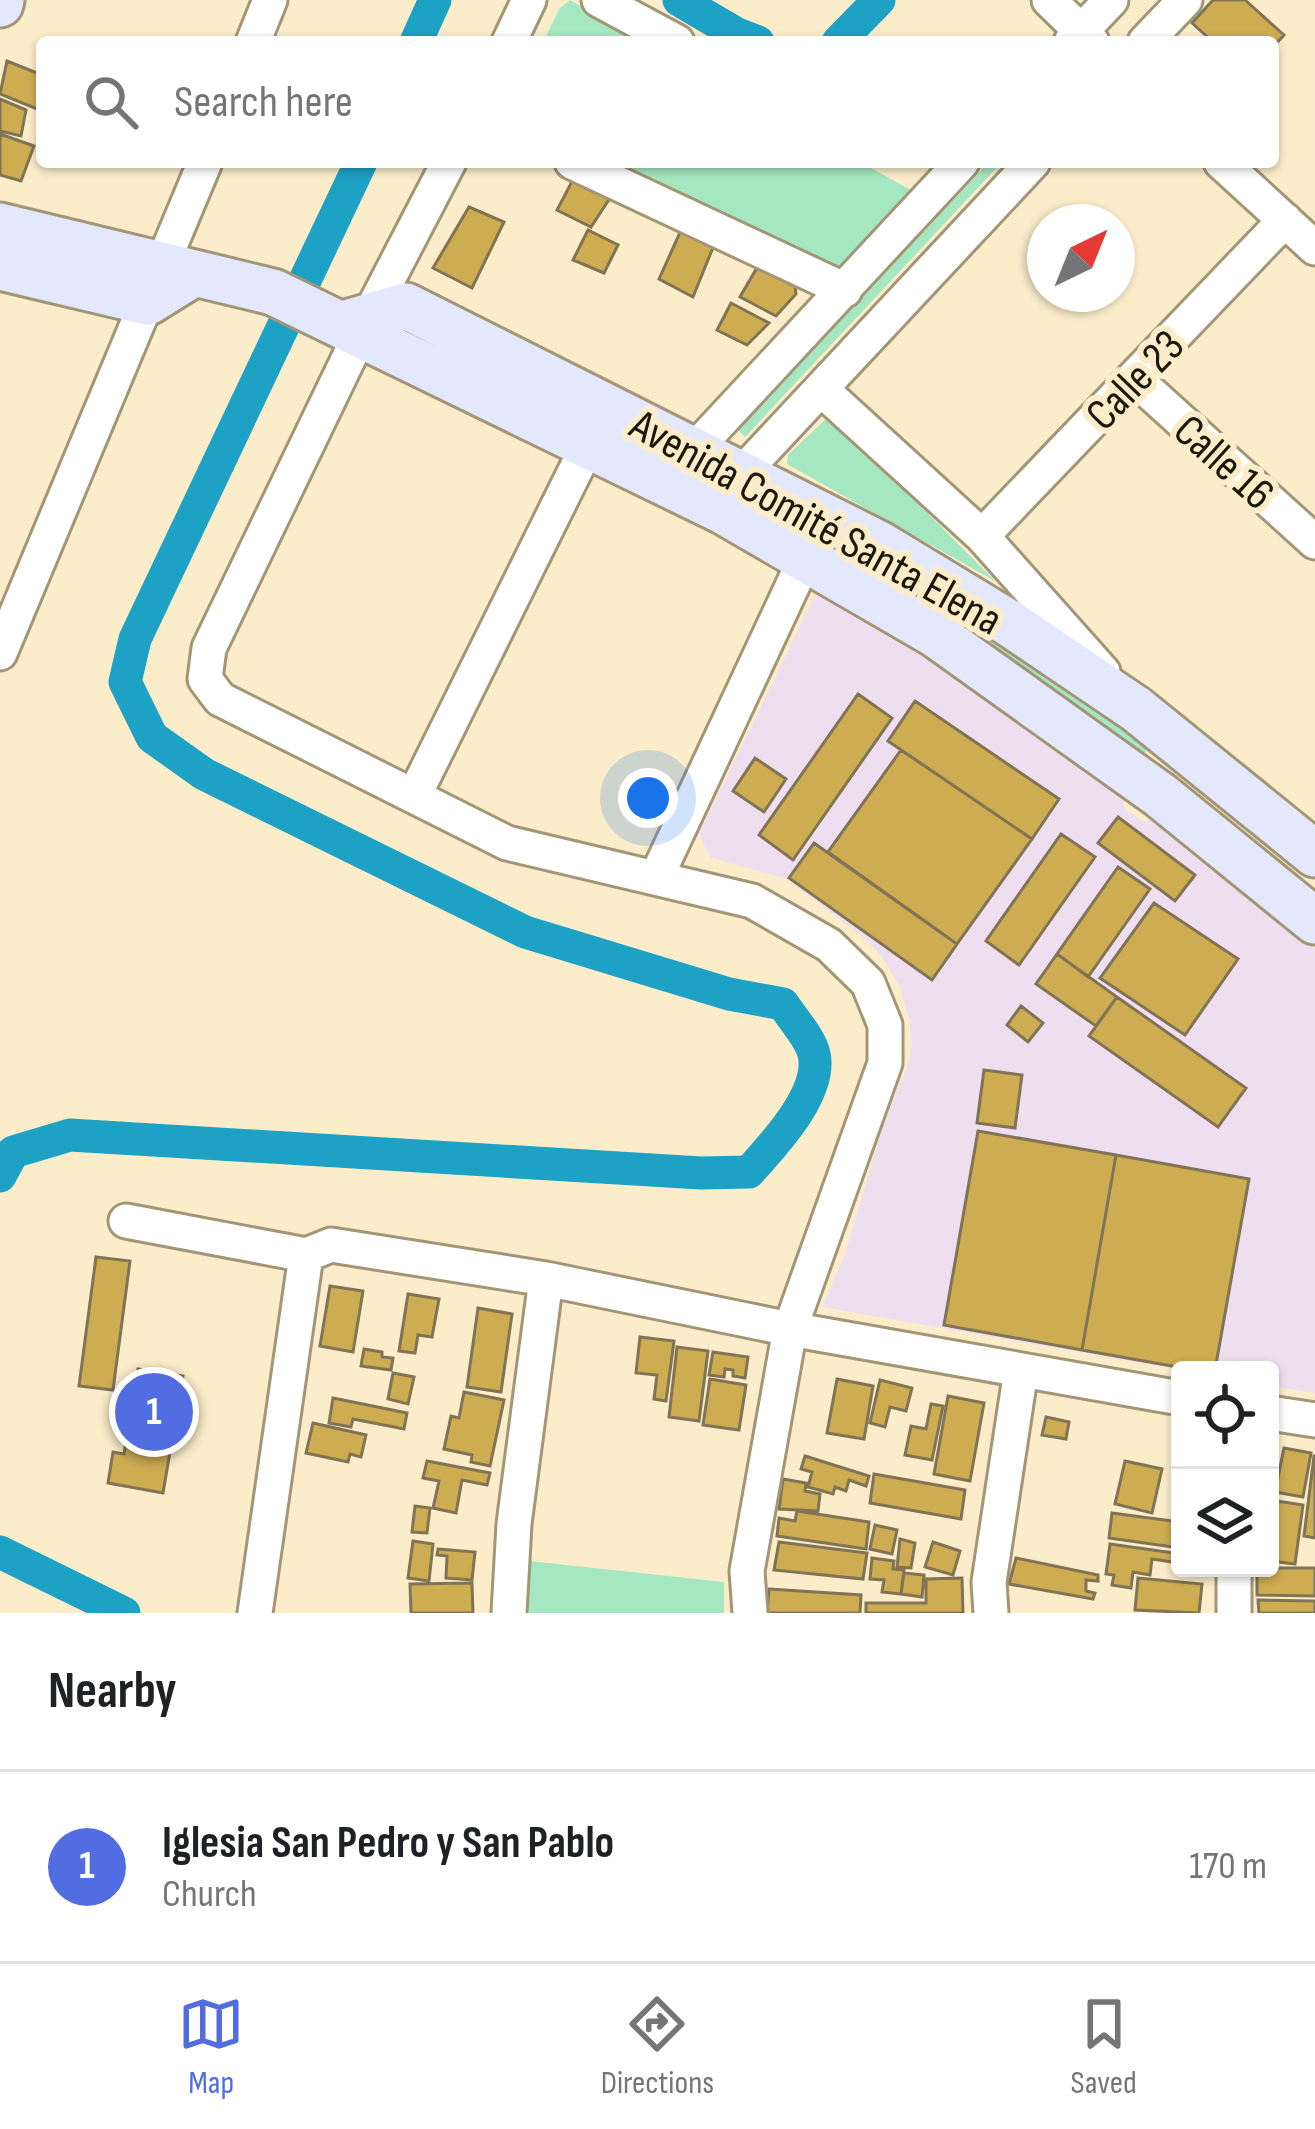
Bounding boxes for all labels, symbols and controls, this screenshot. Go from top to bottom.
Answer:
search box [36,36,1279,168]
icon: search [78,69,144,135]
text: Search here [174,75,353,130]
north arrow [1027,204,1135,312]
street label: Calle 23 [1075,319,1197,442]
street label: Avenida Comité Santa Elena [619,398,1011,648]
street label: Calle 16 [1162,404,1285,522]
your location [618,768,678,828]
map controls [1171,1361,1279,1577]
button: locate [1171,1361,1279,1469]
pin: 1 [115,1367,193,1457]
button: layers [1171,1469,1279,1577]
text: Nearby [48,1661,177,1722]
text: Iglesia San Pedro y San Pablo [162,1816,614,1871]
text: 1 [79,1843,95,1890]
text: 170 m [1189,1843,1267,1890]
text: Church [162,1871,257,1918]
tab: Map [178,1991,244,2103]
tab: Directions [601,1991,714,2103]
tab: Saved [1071,1991,1137,2103]

